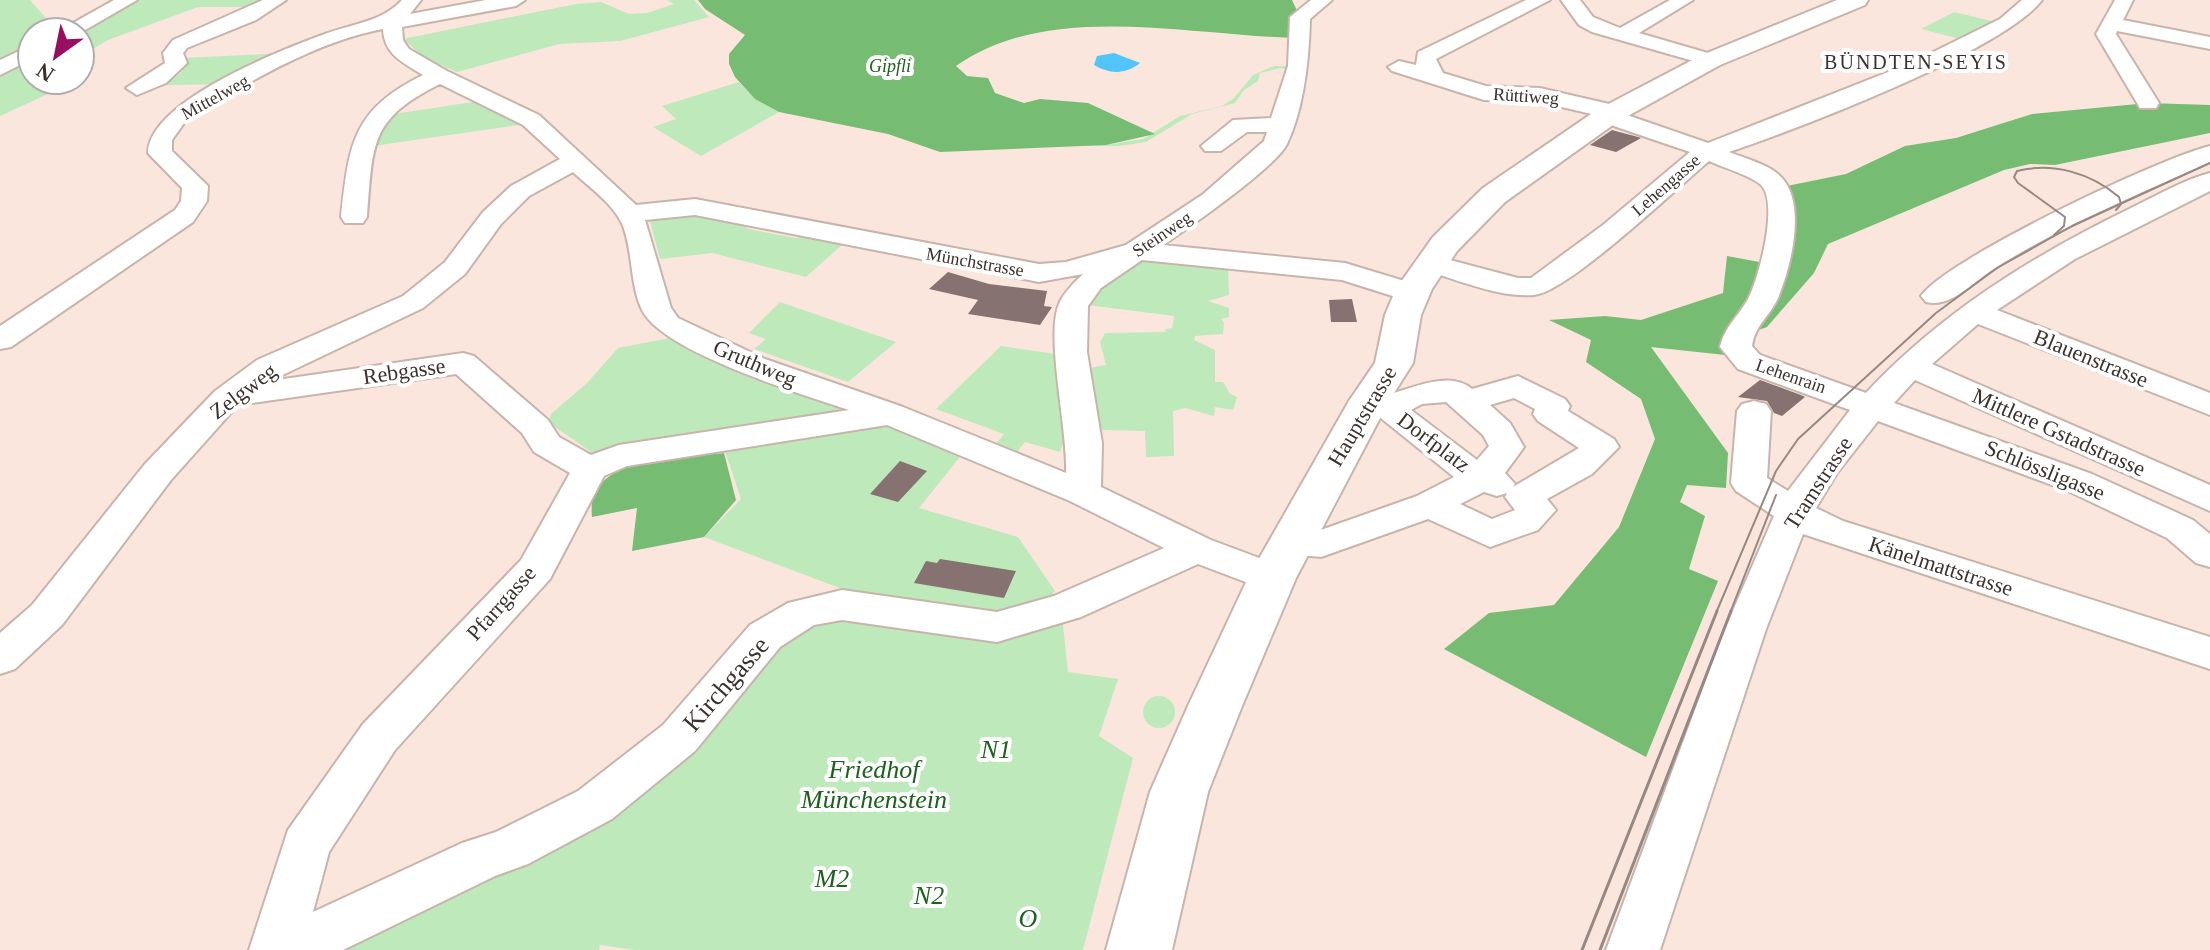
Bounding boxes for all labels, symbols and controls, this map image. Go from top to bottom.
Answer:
north arrow [16,16,96,96]
district label: BÜNDTEN-SEYIS [1824,51,2008,73]
park label: Gipfli [869,56,911,76]
text: N [32,57,59,87]
street label: Mittelweg [178,70,252,124]
street label: Rüttiweg [1492,84,1560,108]
street label: Lehengasse [1628,150,1704,220]
street label: Steinweg [1129,207,1195,261]
street label: Münchstrasse [925,244,1025,280]
street label: Blauenstrasse [2030,324,2152,392]
street label: Gruthweg [710,334,800,392]
street label: Rebgasse [361,353,447,389]
street label: Lehenrain [1753,355,1829,397]
street label: Zelgweg [205,358,281,424]
street label: Hauptstrasse [1322,361,1402,471]
street label: Mittlere Gstadstrasse [1969,383,2149,481]
street label: Dorfplatz [1393,407,1475,477]
street label: Tramstrasse [1779,432,1857,534]
street label: Schlössligasse [1981,435,2109,505]
street label: Känelmattstrasse [1866,531,2016,601]
street label: Pfarrgasse [461,561,541,645]
street label: Kirchgasse [677,631,775,737]
park label: N1 [980,735,1011,764]
park label: Friedhof Münchenstein [800,755,947,814]
park label: M2 [814,864,849,893]
park label: N2 [913,881,944,910]
park label: O [1019,904,1038,933]

